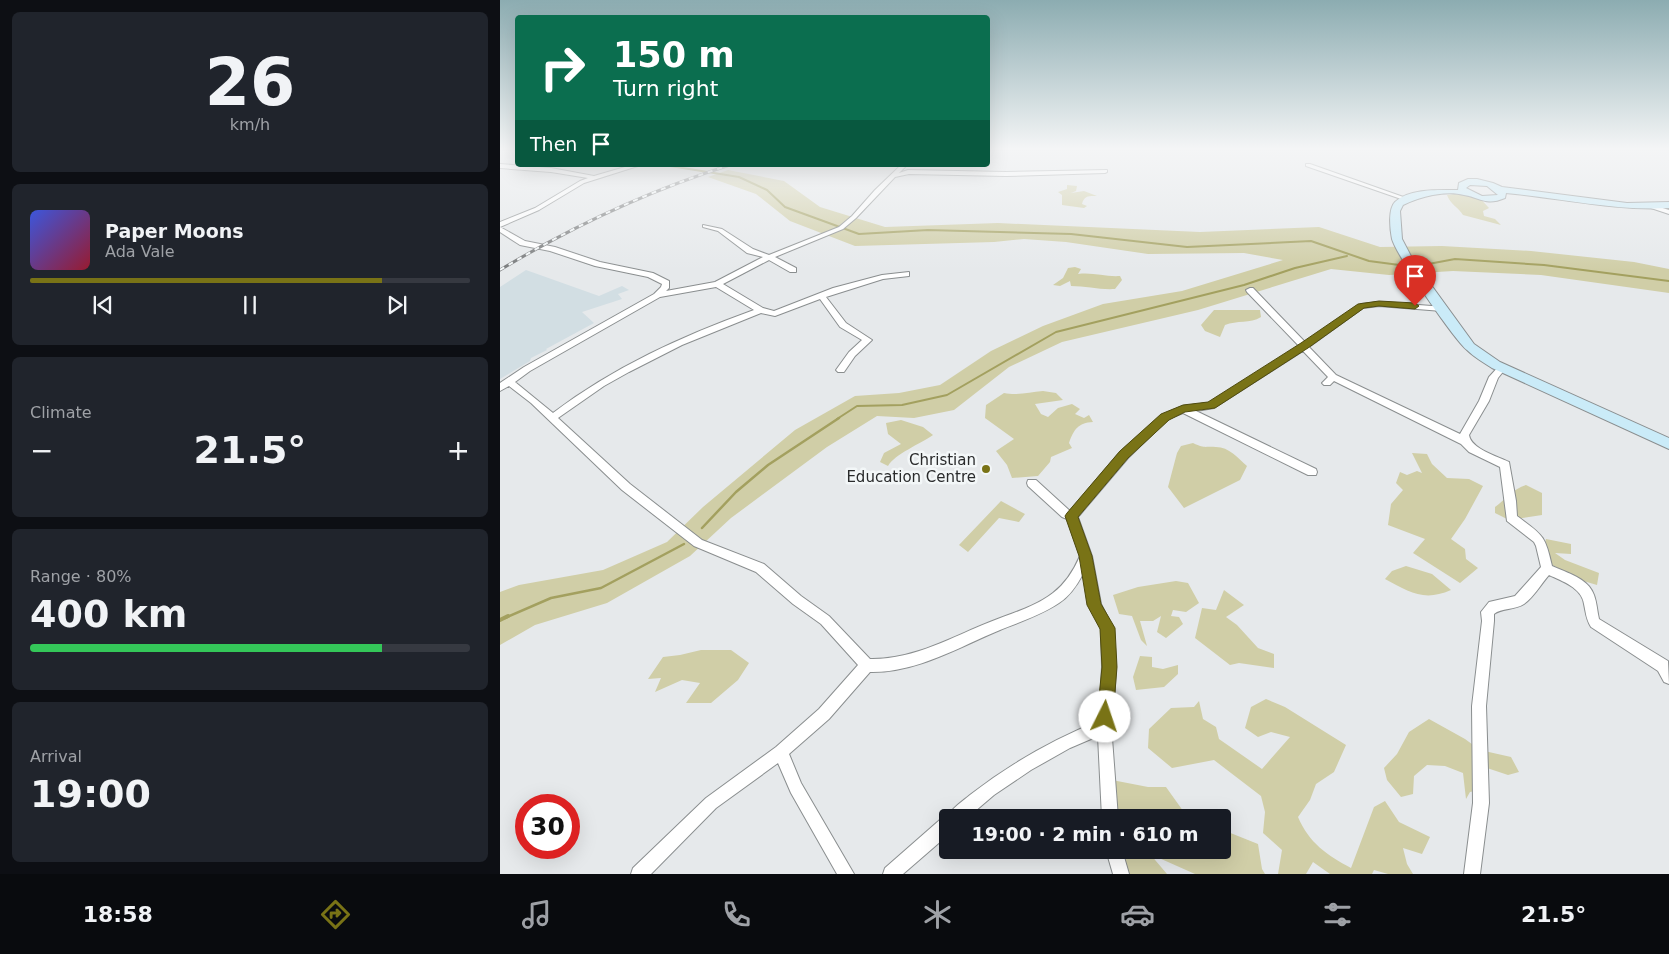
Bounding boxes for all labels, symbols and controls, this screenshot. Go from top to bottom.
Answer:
icon: right [530,35,595,100]
text: 150 m [613,35,735,75]
text: 26 [205,45,295,120]
text: Turn right [613,76,718,101]
text: km/h [230,115,270,134]
icon: arrive [587,130,615,158]
text: Then [530,133,577,155]
text: Paper Moons [105,220,244,242]
text: Ada Vale [105,242,175,261]
pin [1394,255,1436,306]
icon: arrive [1401,262,1429,290]
icon: previous [89,291,117,319]
icon: pause [236,291,264,319]
icon: next [383,291,411,319]
text: Climate [30,403,92,422]
text: 21.5° [194,428,306,472]
text: − [30,434,53,467]
text: + [447,434,470,467]
place label: Christian Education Centre [846,451,976,486]
marker: Christian Education Centre [980,463,992,475]
text: Range · 80% [30,567,132,586]
text: 400 km [30,592,187,636]
position arrow [1078,690,1130,742]
text: Arrival [30,747,82,766]
text: 19:00 [30,772,151,816]
speed limit sign: 30 [515,794,580,859]
text: 19:00 · 2 min · 610 m [971,823,1199,845]
icon: directions [318,897,353,932]
icon: music [519,897,554,932]
icon: phone [719,897,754,932]
icon: climate [920,897,955,932]
icon: car [1120,897,1155,932]
icon: filters [1320,897,1355,932]
text: 18:58 [83,902,153,927]
text: 21.5° [1521,902,1586,927]

